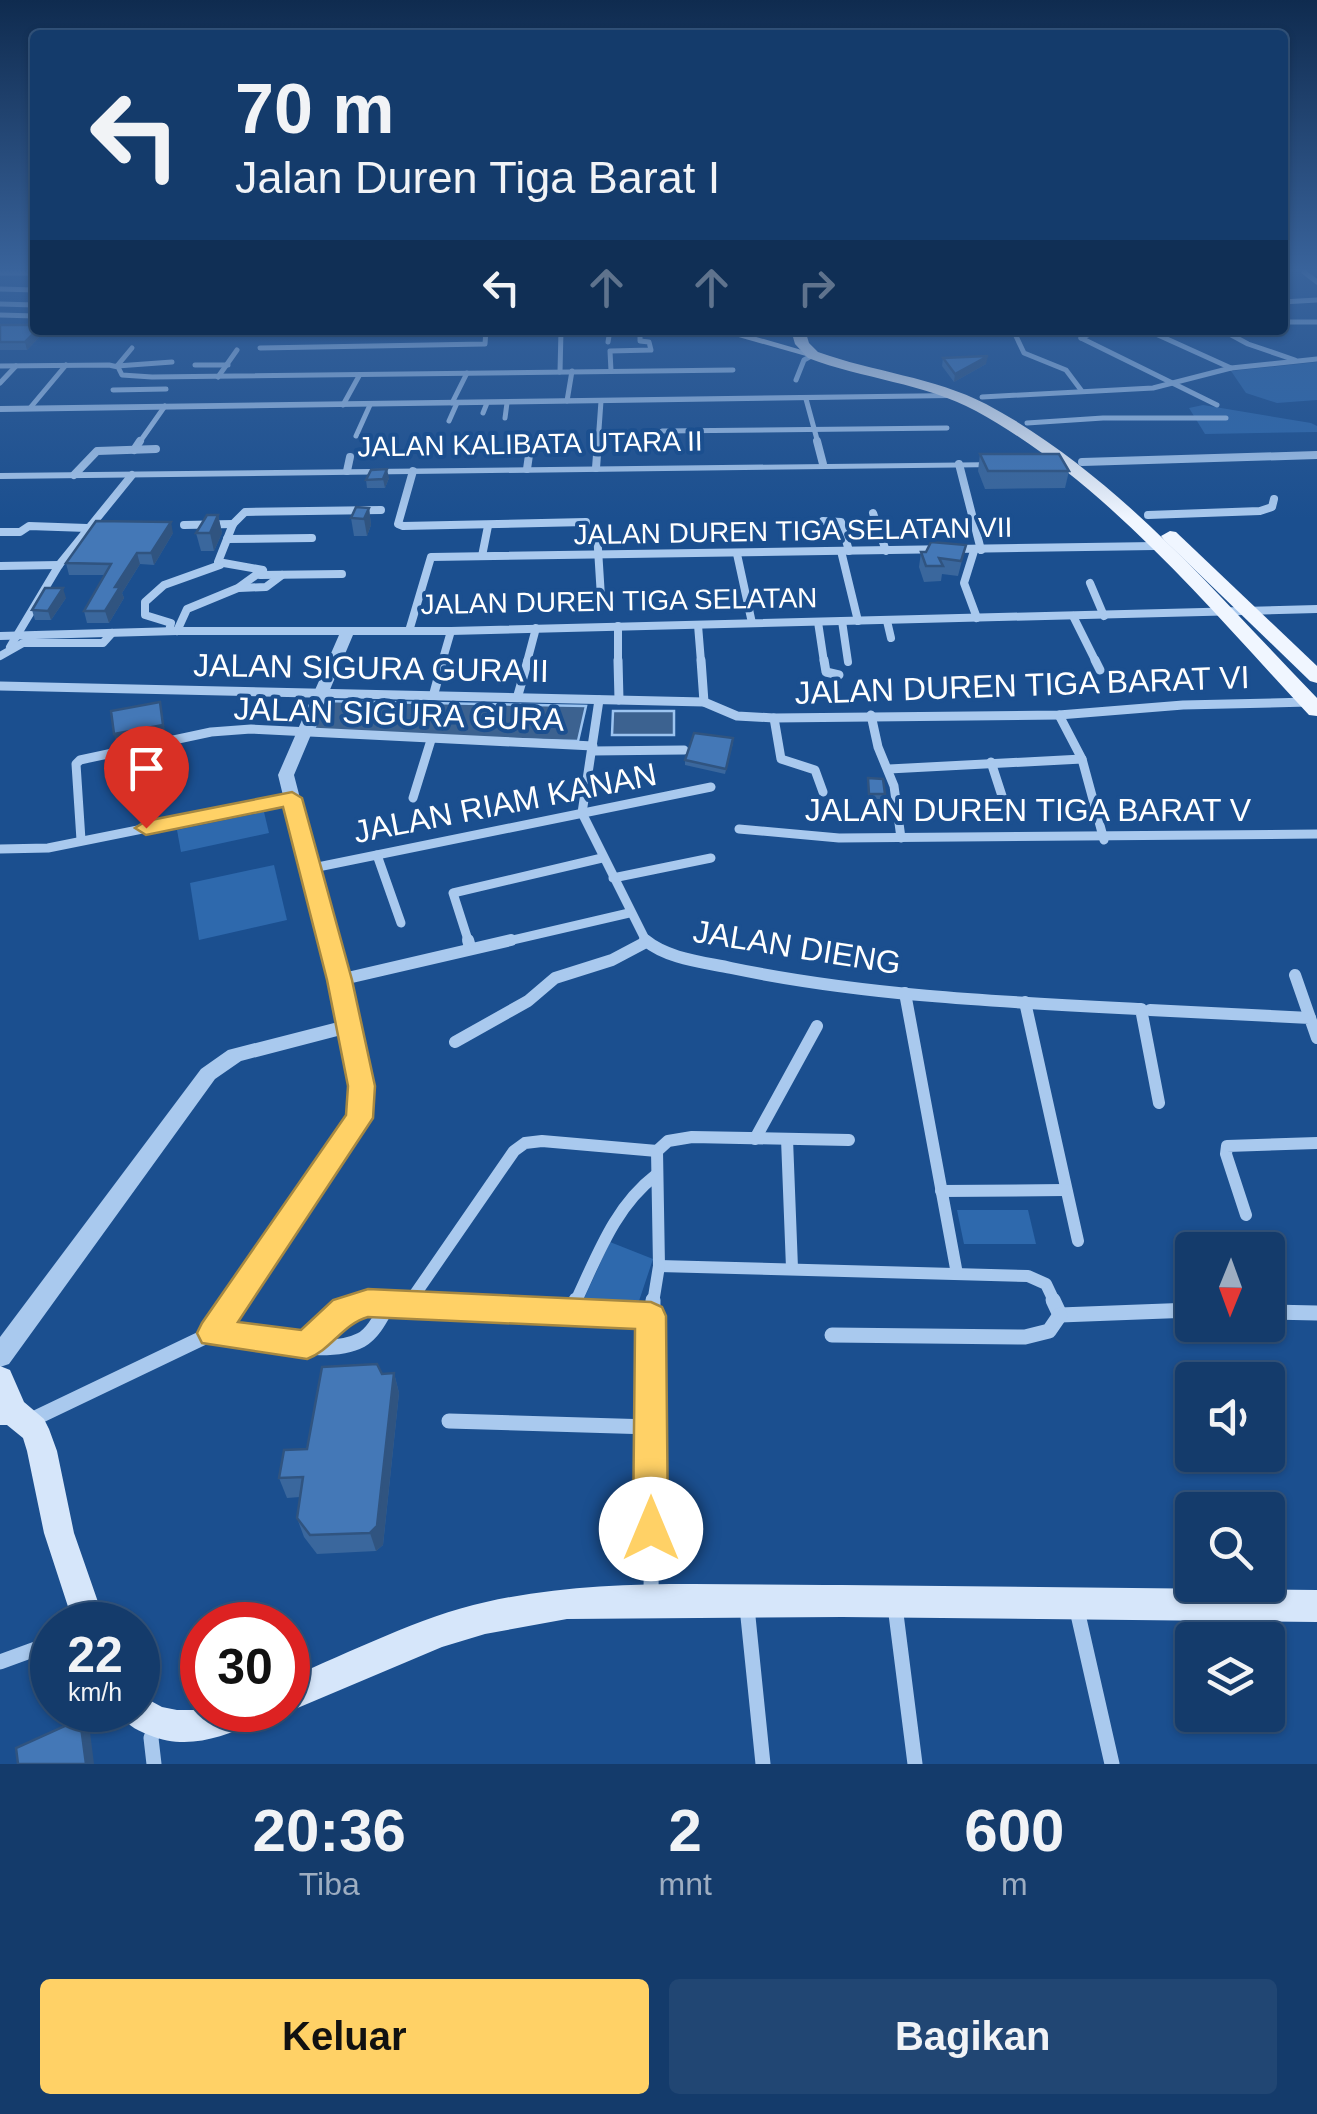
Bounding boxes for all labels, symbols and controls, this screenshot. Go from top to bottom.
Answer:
icon: left [70,70,200,200]
text: 70 m [235,70,395,148]
text: Jalan Duren Tiga Barat I [235,152,720,203]
icon: left [474,260,529,315]
icon: ahead [579,260,634,315]
icon: ahead [684,260,739,315]
icon: right [789,260,844,315]
street label: JALAN KALIBATA UTARA II [357,425,703,463]
street label: JALAN DUREN TIGA SELATAN VII [573,512,1013,550]
street label: JALAN DUREN TIGA SELATAN [420,582,818,620]
street label: JALAN SIGURA GURA II [193,647,549,689]
street label: JALAN DUREN TIGA BARAT VI [794,659,1250,711]
street label: JALAN SIGURA GURA [233,690,566,738]
pin [104,726,189,829]
icon: arrive [119,741,174,796]
street label: JALAN RIAM KANAN [351,756,659,850]
street label: JALAN DUREN TIGA BARAT V [805,792,1252,828]
street label: JALAN DIENG [691,913,903,981]
north arrow [1175,1232,1285,1342]
map controls [1175,1232,1285,1732]
button: sound [1175,1362,1285,1472]
position arrow [599,1477,703,1581]
button: search [1175,1492,1285,1602]
speed limit sign: 30 [180,1602,310,1732]
button: layers [1175,1622,1285,1732]
text: 22 [67,1627,123,1683]
text: km/h [68,1678,122,1706]
text: 20:36 [253,1797,406,1864]
text: 2 [668,1797,702,1864]
text: 600 [964,1797,1064,1864]
text: Tiba [299,1866,360,1902]
text: mnt [659,1866,712,1902]
text: m [1001,1866,1028,1902]
button: Keluar [40,1979,649,2094]
button: Bagikan [669,1979,1277,2094]

